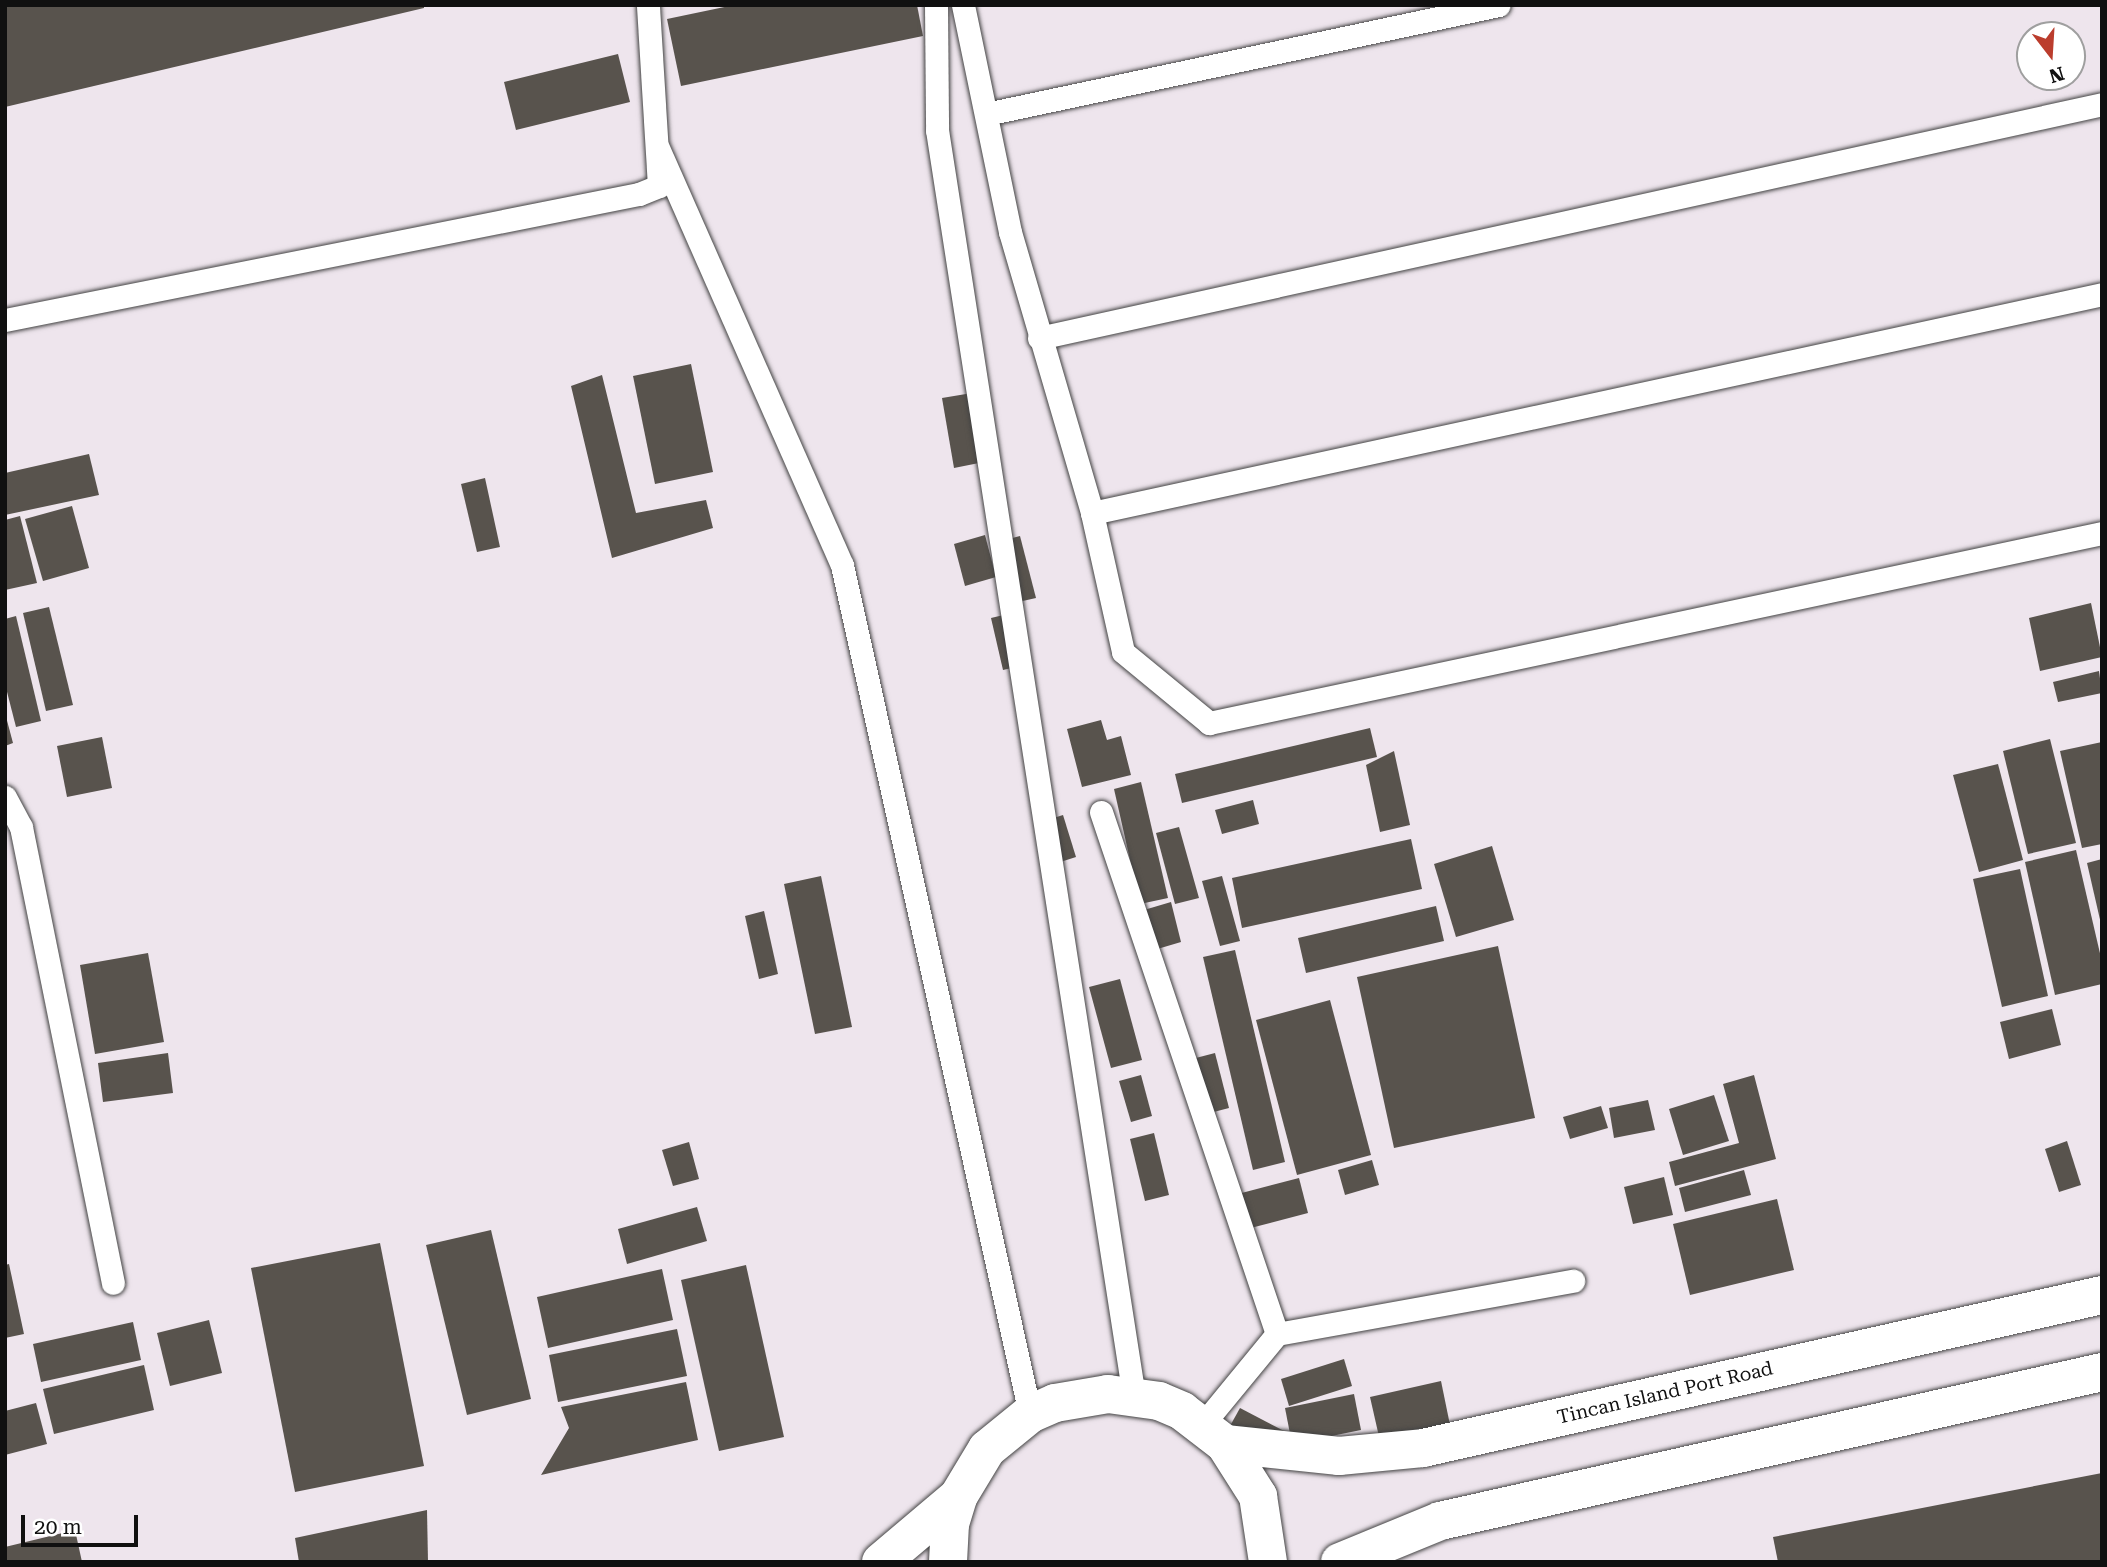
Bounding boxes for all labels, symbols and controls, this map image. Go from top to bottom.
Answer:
north arrow [2016,21,2086,91]
text: N [2046,62,2067,88]
street label: Tincan Island Port Road [1555,1357,1775,1429]
scale bar [24,1500,142,1544]
text: 20 m [34,1515,82,1539]

